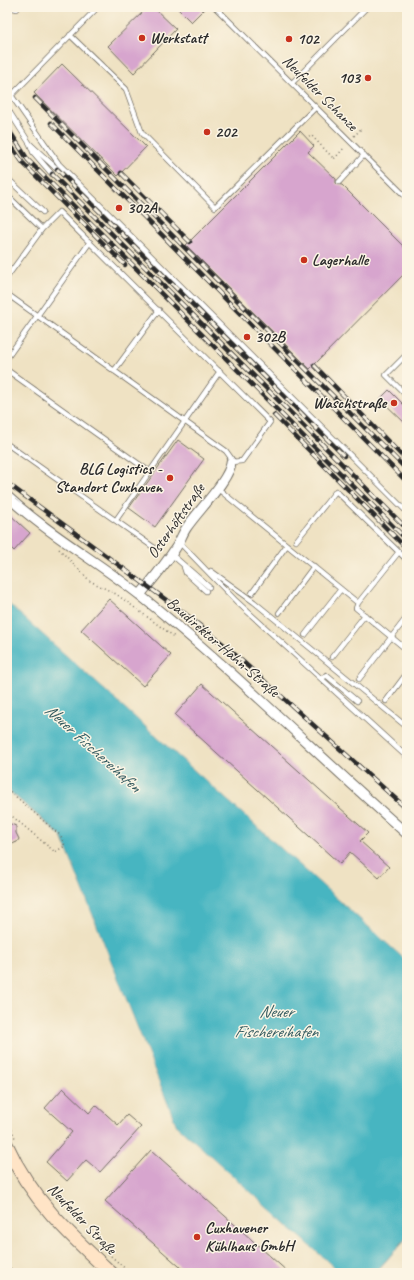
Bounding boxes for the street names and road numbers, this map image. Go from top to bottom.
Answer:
street label: Neufelder Schanze [278,51,363,136]
street label: Osterhöftstraße [143,478,210,562]
street label: Baudirektor-Hahn-Straße [163,593,285,703]
street label: Neufelder Straße [43,1179,122,1260]

